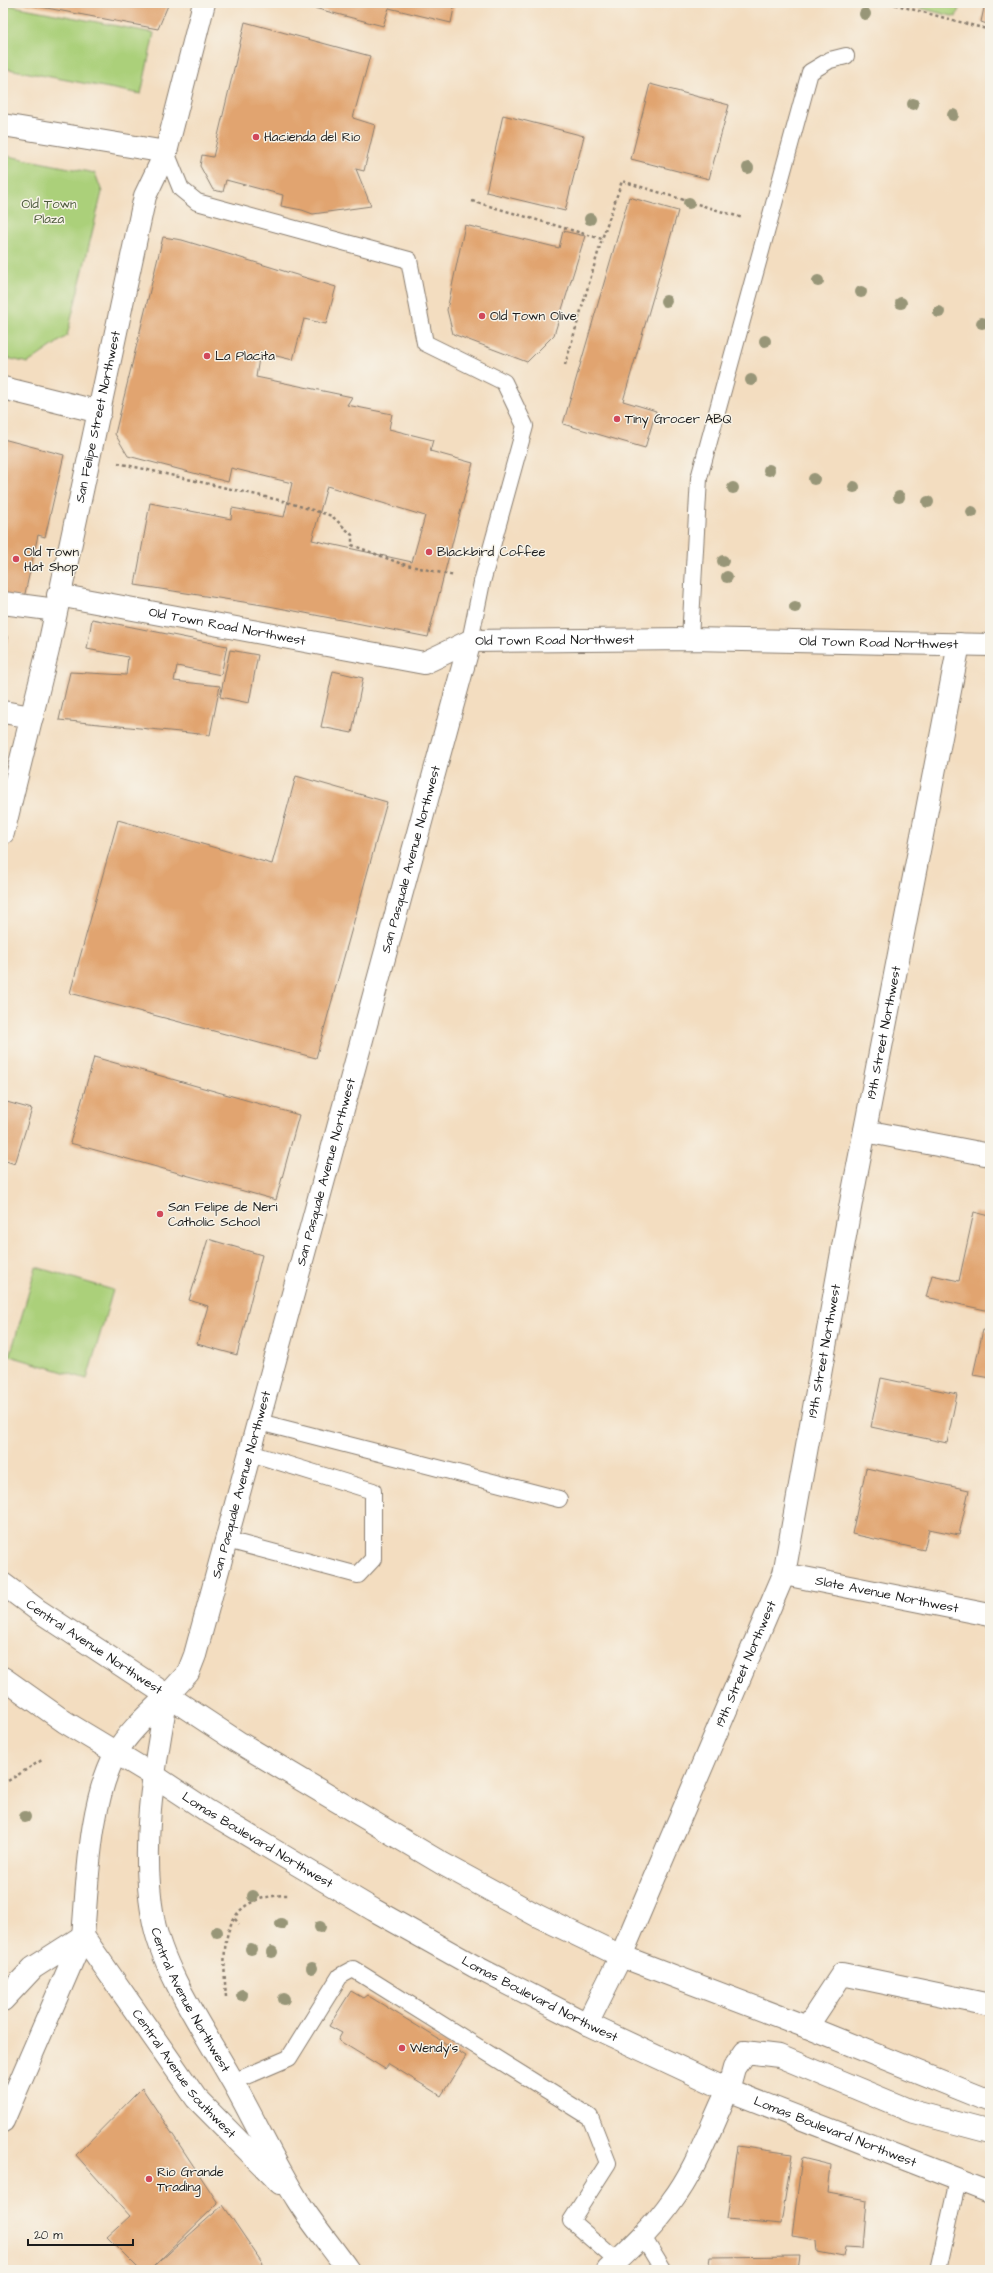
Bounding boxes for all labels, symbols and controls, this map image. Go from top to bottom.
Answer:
place label: Hacienda del Rio [264,128,361,146]
marker: Hacienda del Rio [251,132,261,142]
park label: Old Town Plaza [21,195,77,228]
place label: Old Town Olive [490,307,577,325]
marker: Old Town Olive [477,311,487,321]
street label: San Felipe Street Northwest [71,328,125,504]
place label: La Placita [215,347,275,365]
marker: La Placita [202,351,212,361]
place label: Tiny Grocer ABQ [625,410,732,429]
marker: Tiny Grocer ABQ [612,414,622,424]
place label: Old Town Hat Shop [24,543,80,576]
place label: Blackbird Coffee [437,543,545,561]
marker: Blackbird Coffee [424,547,434,557]
marker: Old Town Hat Shop [11,554,21,564]
street label: Old Town Road Northwest [147,603,308,650]
street label: Old Town Road Northwest [475,631,635,650]
street label: Old Town Road Northwest [799,632,959,653]
street label: San Pasquale Avenue Northwest [377,763,445,955]
street label: 19th Street Northwest [862,964,906,1101]
street label: San Pasquale Avenue Northwest [292,1075,360,1268]
place label: San Felipe de Neri Catholic School [168,1198,277,1231]
marker: San Felipe de Neri Catholic School [155,1209,165,1219]
street label: 19th Street Northwest [803,1282,845,1419]
street label: San Pasquale Avenue Northwest [207,1388,275,1580]
street label: Slate Avenue Northwest [814,1571,961,1618]
street label: Central Avenue Northwest [22,1595,167,1699]
street label: 19th Street Northwest [711,1597,781,1729]
street label: Lomas Boulevard Northwest [179,1788,337,1893]
street label: Central Avenue Northwest [146,1926,235,2076]
street label: Lomas Boulevard Northwest [458,1952,622,2047]
street label: Central Avenue Southwest [128,2006,241,2143]
place label: Wendy's [410,2039,459,2058]
marker: Wendy's [397,2043,407,2053]
street label: Lomas Boulevard Northwest [751,2092,920,2172]
place label: Rio Grande Trading [157,2163,224,2197]
marker: Rio Grande Trading [144,2174,154,2184]
scale bar [28,2221,133,2247]
text: 20 m [34,2227,63,2244]

